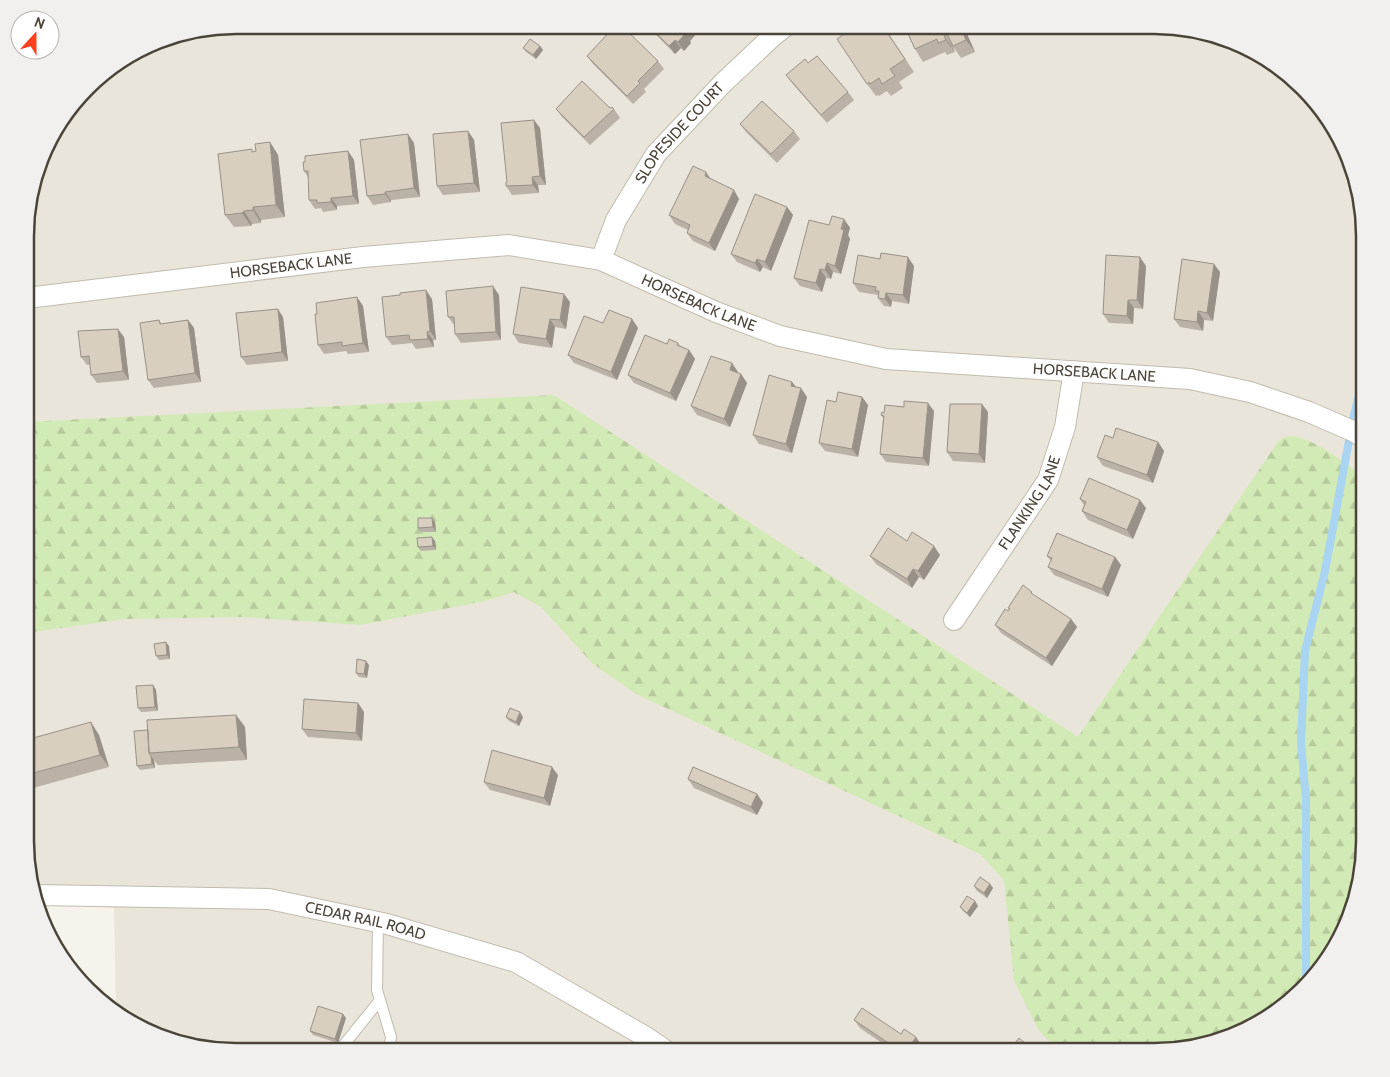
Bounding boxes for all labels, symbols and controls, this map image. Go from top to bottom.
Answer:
north arrow [10,10,60,60]
text: N [32,13,48,33]
street label: SLOPESIDE COURT [631,79,728,187]
street label: HORSEBACK LANE [229,249,353,282]
street label: HORSEBACK LANE [639,270,759,335]
street label: HORSEBACK LANE [1032,360,1156,386]
street label: FLANKING LANE [995,453,1064,553]
street label: CEDAR RAIL ROAD [304,898,428,944]

